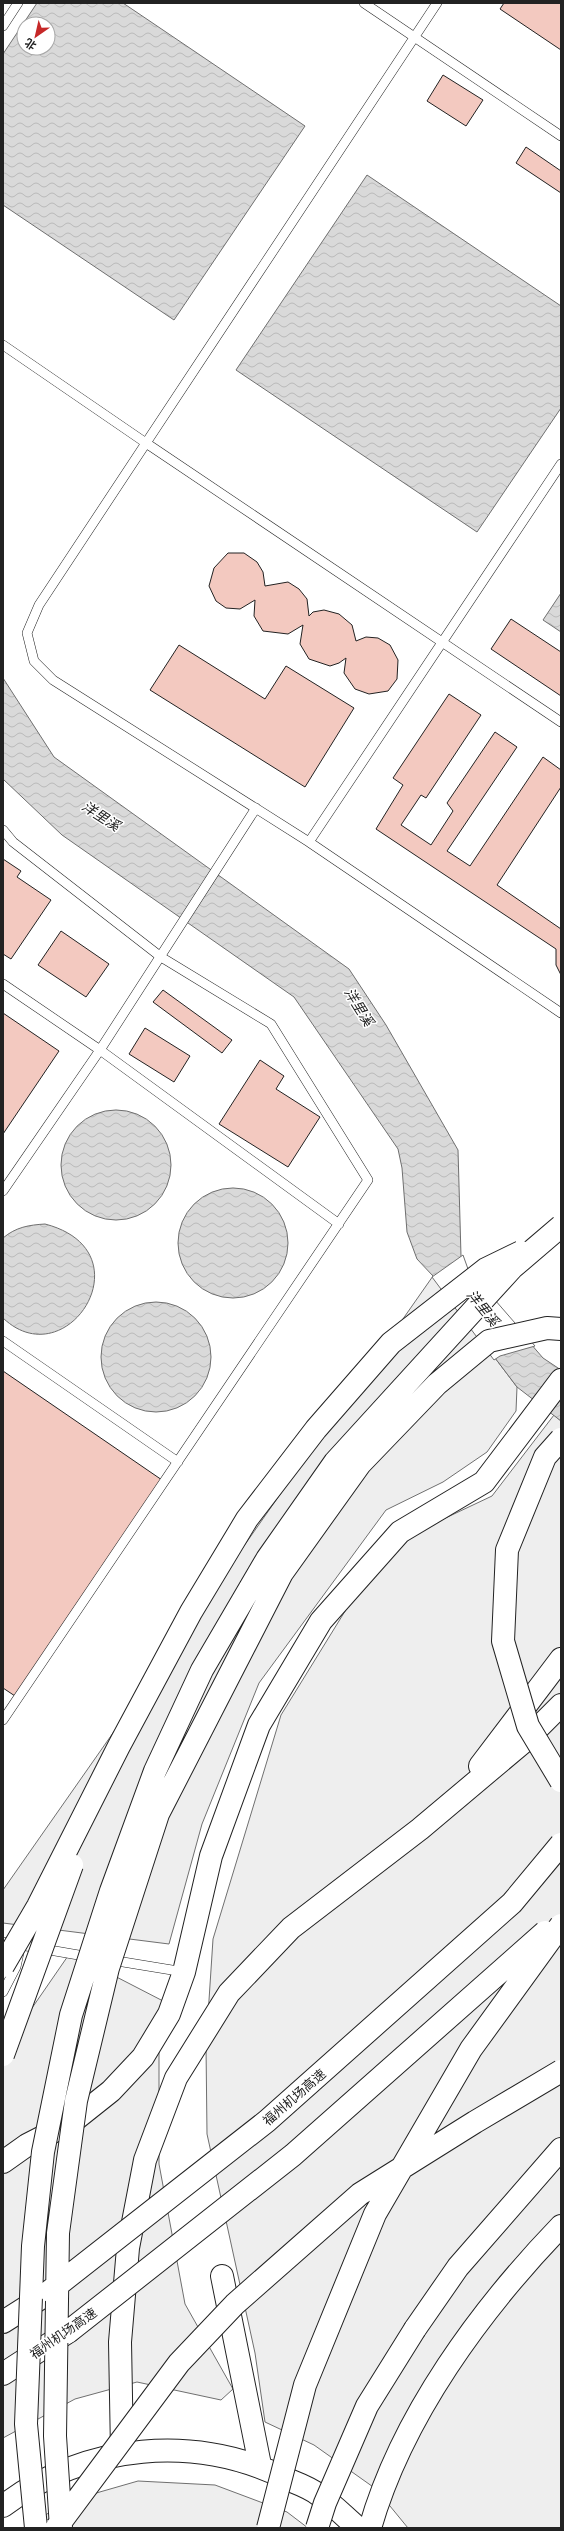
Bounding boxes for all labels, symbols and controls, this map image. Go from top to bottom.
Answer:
north arrow [16,16,56,56]
text: 北 [22,35,39,53]
water label: 洋里溪 [78,797,125,836]
water label: 洋里溪 [340,984,379,1031]
water label: 洋里溪 [463,1286,504,1332]
street label: 福州机场高速 [259,2065,329,2129]
street label: 福州机场高速 [26,2304,100,2362]

